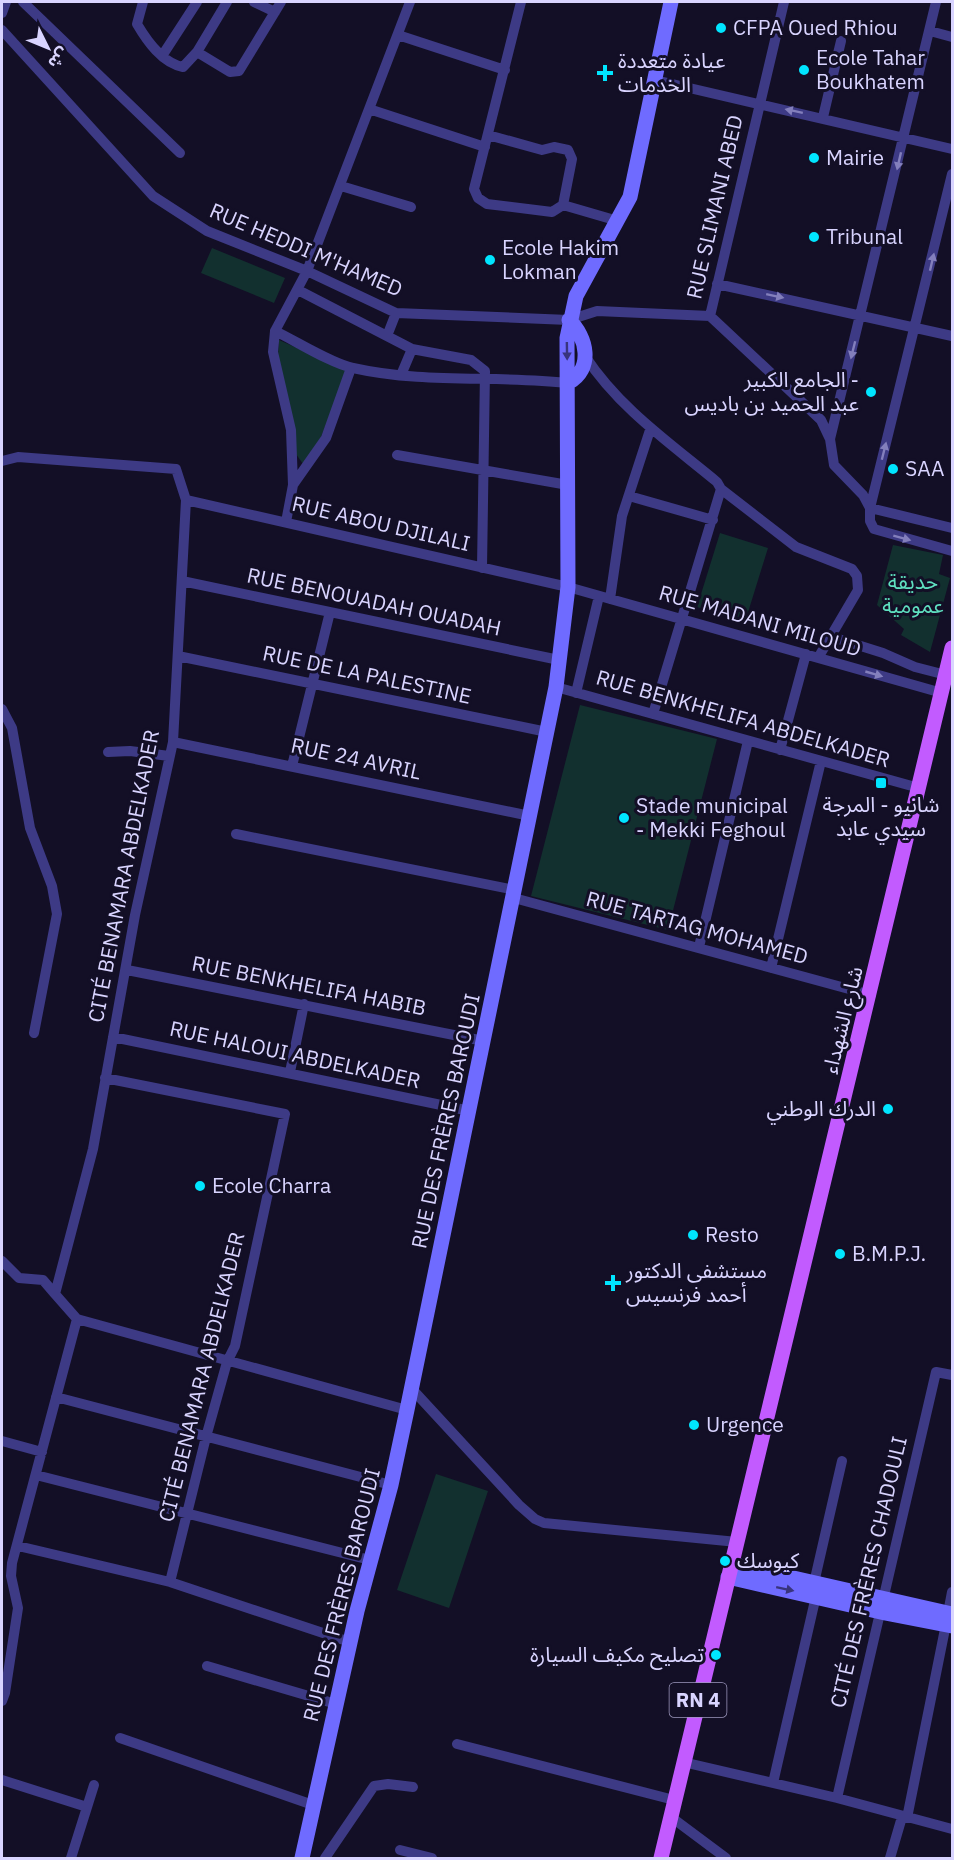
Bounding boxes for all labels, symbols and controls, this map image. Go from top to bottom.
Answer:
place label: CFPA Oued Rhiou [733,13,898,41]
north arrow [18,18,78,78]
marker: CFPA Oued Rhiou [714,21,728,35]
text: ش [44,43,74,73]
place label: Ecole Tahar Boukhatem [816,43,925,95]
place label: عيادة متعددة الخدمات [618,46,725,98]
marker: Ecole Tahar Boukhatem [797,63,811,77]
marker: عيادة متعددة الخدمات [596,64,614,82]
one-way arrow [784,106,803,115]
street label: RUE SLIMANI ABED [679,112,749,302]
place label: Mairie [826,143,884,171]
marker: Mairie [807,151,821,165]
one-way arrow [893,151,903,170]
street label: RUE HEDDI M'HAMED [206,196,407,302]
place label: Tribunal [826,222,903,250]
marker: Tribunal [807,230,821,244]
place label: Ecole Hakim Lokman [502,233,619,285]
marker: Ecole Hakim Lokman [483,253,497,267]
one-way arrow [927,253,937,271]
one-way arrow [765,292,784,301]
one-way arrow [848,341,858,359]
one-way arrow [562,342,572,361]
place label: الجامع الكبير - عبد الحميد بن باديس [685,365,859,417]
marker: الجامع الكبير - عبد الحميد بن باديس [864,385,878,399]
one-way arrow [880,442,890,460]
place label: SAA [905,454,944,482]
marker: SAA [886,462,900,476]
street label: RUE ABOU DJILALI [289,489,473,557]
one-way arrow [893,534,911,543]
street label: RUE BENOUADAH OUADAH [244,560,504,642]
park label: حديقة عمومية [882,567,944,619]
street label: RUE MADANI MILOUD [656,578,865,662]
street label: RUE DE LA PALESTINE [260,638,474,710]
street label: RUE BENKHELIFA ABDELKADER [593,663,894,773]
one-way arrow [865,670,883,679]
street label: CITÉ BENAMARA ABDELKADER [81,727,165,1025]
street label: RUE 24 AVRIL [288,731,424,785]
marker: شانيو - المرجة سيدي عابد [874,776,888,790]
place label: شانيو - المرجة سيدي عابد [823,790,939,845]
place label: Stade municipal - Mekki Feghoul [636,791,788,843]
marker: Stade municipal - Mekki Feghoul [617,811,631,825]
street label: RUE TARTAG MOHAMED [583,884,811,970]
street label: RUE BENKHELIFA HABIB [190,949,429,1021]
street label: شارع الشهداء [815,963,871,1077]
street label: RUE DES FRÈRES BAROUDI [404,991,486,1251]
street label: RUE HALOUI ABDELKADER [167,1014,423,1094]
place label: الدرك الوطني [766,1094,876,1125]
marker: الدرك الوطني [881,1102,895,1116]
place label: Ecole Charra [212,1171,331,1199]
marker: Ecole Charra [193,1179,207,1193]
place label: Resto [705,1220,759,1248]
marker: Resto [686,1228,700,1242]
street label: CITÉ BENAMARA ABDELKADER [151,1229,251,1525]
place label: B.M.P.J. [852,1239,926,1267]
marker: B.M.P.J. [833,1247,847,1261]
place label: مستشفى الدكتور أحمد فرنسيس [625,1256,767,1308]
marker: مستشفى الدكتور أحمد فرنسيس [604,1274,622,1292]
place label: Urgence [706,1410,784,1438]
marker: Urgence [687,1418,701,1432]
street label: CITÉ DES FRÈRES CHADOULI [823,1433,913,1710]
street label: RUE DES FRÈRES BAROUDI [296,1465,386,1724]
place label: كيوسك [737,1546,800,1574]
marker: كيوسك [718,1554,732,1568]
one-way arrow [776,1585,794,1595]
place label: تصليح مكيف السيارة [530,1640,704,1670]
marker: تصليح مكيف السيارة [709,1648,723,1662]
road number: RN 4 [670,1683,726,1717]

